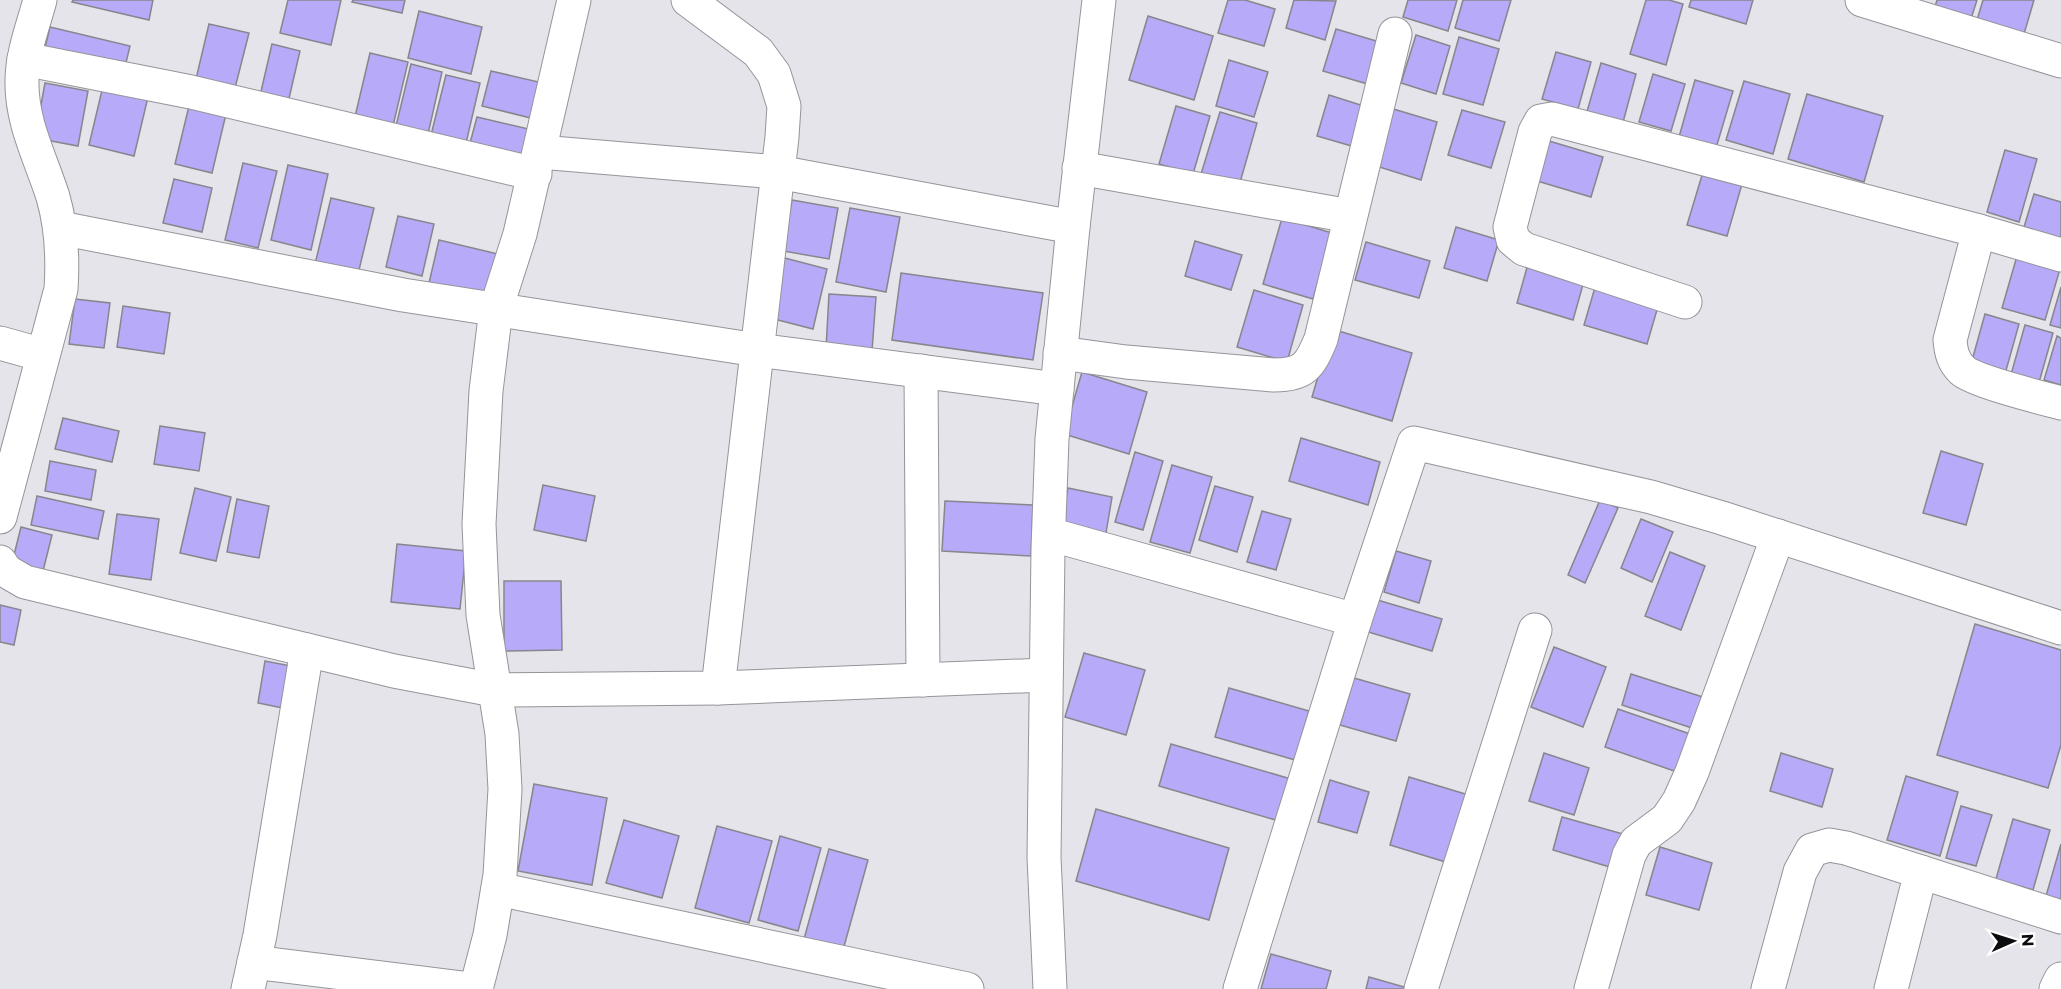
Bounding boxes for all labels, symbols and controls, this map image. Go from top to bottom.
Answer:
north arrow [1983,911,2043,971]
text: N [2018,933,2037,947]

